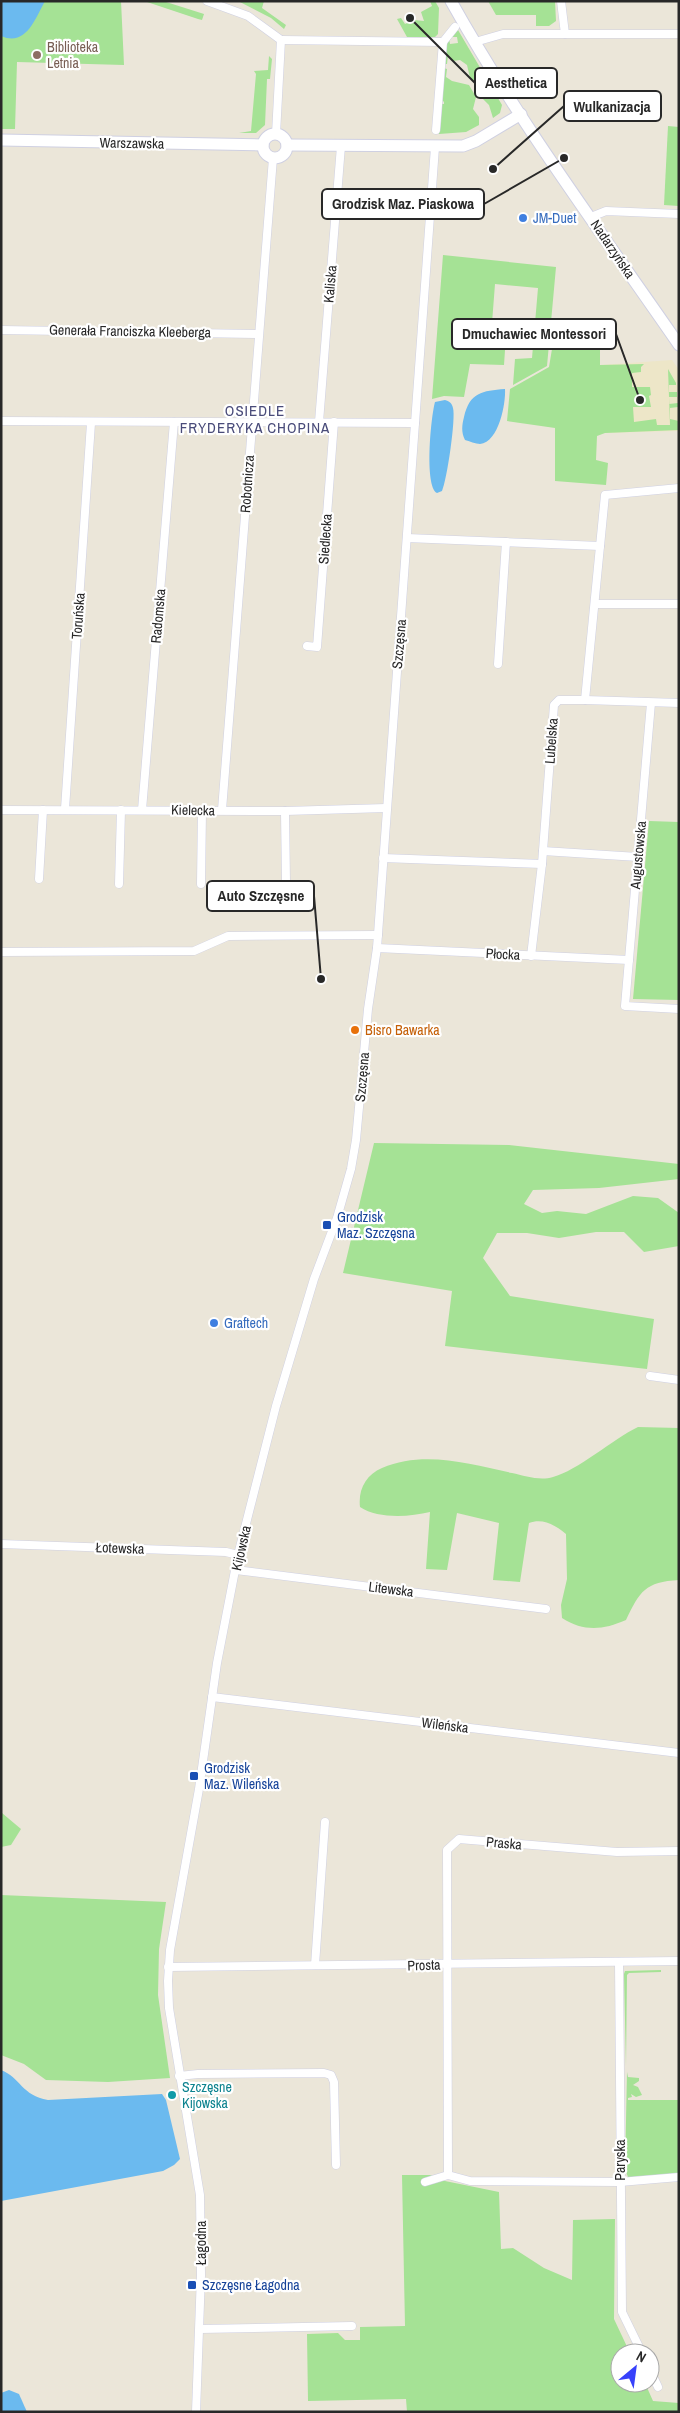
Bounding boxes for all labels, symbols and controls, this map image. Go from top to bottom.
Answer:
place label: Biblioteka Letnia [47,38,99,72]
marker: Biblioteka Letnia [31,49,43,61]
callout: Aesthetica [475,68,557,98]
text: Aesthetica [485,72,547,93]
callout: Wulkanizacja [564,91,661,121]
text: Wulkanizacja [573,96,651,117]
street label: Warszawska [100,133,165,153]
callout: Grodzisk Maz. Piaskowa [322,189,484,219]
text: Grodzisk Maz. Piaskowa [332,193,474,214]
place label: JM-Duet [533,209,576,227]
marker: JM-Duet [517,212,529,224]
street label: Nadarzyńska [587,216,640,282]
street label: Kaliska [319,264,341,304]
callout: Dmuchawiec Montessori [452,319,616,349]
street label: Generała Franciszka Kleeberga [49,321,212,341]
text: Dmuchawiec Montessori [462,323,606,344]
district label: OSIEDLE FRYDERYKA CHOPINA [180,400,330,438]
street label: Robotnicza [236,454,258,514]
street label: Siedlecka [314,513,336,565]
street label: Radomska [147,587,169,644]
street label: Toruńska [67,592,89,640]
street label: Szczęsna [388,618,410,670]
street label: Lubelska [540,717,562,765]
street label: Kielecka [171,801,216,819]
street label: Augustowska [626,820,650,891]
callout: Auto Szczęsne [207,881,314,911]
text: Auto Szczęsne [218,885,305,906]
street label: Płocka [485,944,521,964]
place label: Bisro Bawarka [365,1021,440,1039]
marker: Bisro Bawarka [349,1024,361,1036]
street label: Szczęsna [351,1051,373,1103]
place label: Grodzisk Maz. Szczęsna [337,1208,415,1242]
marker: Grodzisk Maz. Szczęsna [321,1219,333,1231]
place label: Graftech [224,1314,268,1332]
marker: Graftech [208,1317,220,1329]
street label: Kijowska [227,1523,255,1572]
street label: Łotewska [95,1538,145,1558]
street label: Litewska [367,1577,415,1601]
street label: Wileńska [420,1713,470,1737]
place label: Grodzisk Maz. Wileńska [204,1759,280,1793]
marker: Grodzisk Maz. Wileńska [188,1770,200,1782]
street label: Praska [485,1832,523,1854]
street label: Prosta [407,1955,442,1975]
place label: Szczęsne Kijowska [182,2078,232,2112]
marker: Szczęsne Kijowska [166,2089,178,2101]
street label: Paryska [611,2139,629,2181]
street label: Łagodna [192,2220,210,2265]
place label: Szczęsne Łagodna [202,2276,300,2294]
marker: Szczęsne Łagodna [186,2279,198,2291]
north arrow [610,2343,660,2393]
text: N [633,2347,649,2367]

